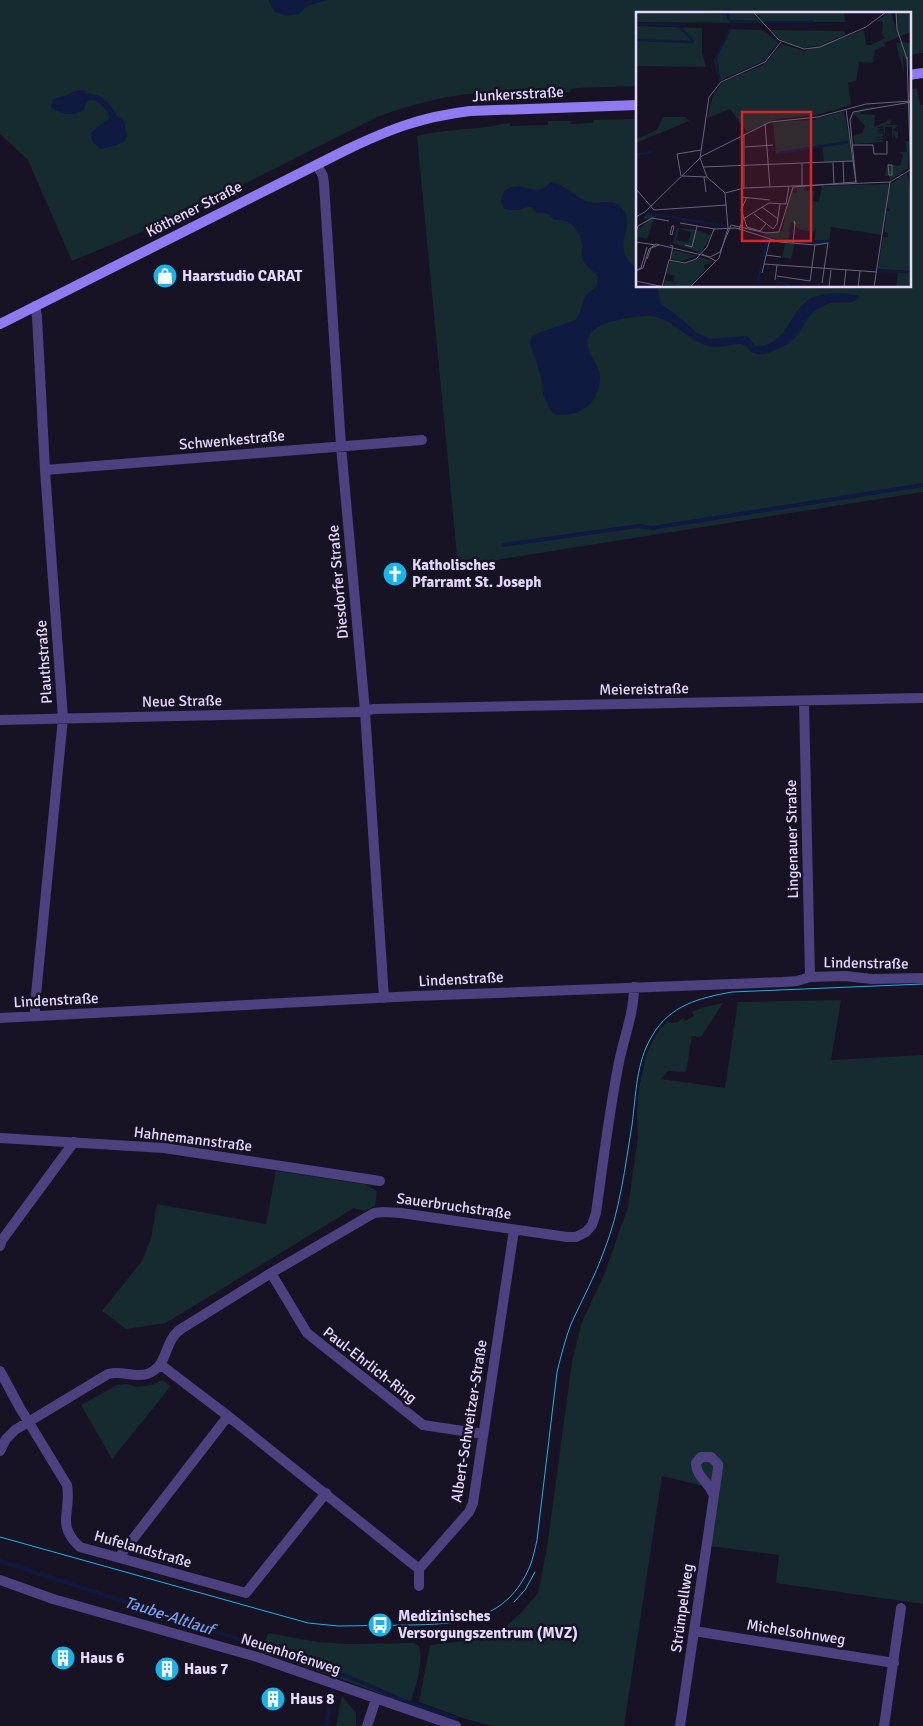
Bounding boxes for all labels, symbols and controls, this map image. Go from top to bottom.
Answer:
inset map [636,12,910,288]
street label: Junkersstraße [472,83,564,105]
street label: Köthener Straße [143,177,245,241]
shop icon: Haarstudio CARAT [152,263,178,289]
place label: Haarstudio CARAT [182,267,302,285]
street label: Schwenkestraße [178,426,286,454]
street label: Diesdorfer Straße [324,524,352,640]
place label: Katholisches Pfarramt St. Joseph [412,556,541,591]
church icon: Katholisches Pfarramt St. Joseph [382,561,408,587]
street label: Plauthstraße [32,620,56,704]
street label: Meiereistraße [599,679,689,699]
street label: Neue Straße [142,691,222,711]
street label: Lingenauer Straße [782,779,802,899]
street label: Lindenstraße [823,953,909,973]
street label: Lindenstraße [418,968,504,990]
street label: Lindenstraße [13,989,99,1011]
street label: Hahnemannstraße [133,1123,253,1155]
street label: Sauerbruchstraße [395,1189,513,1223]
street label: Paul-Ehrlich-Ring [320,1323,420,1407]
street label: Albert-Schweitzer-Straße [447,1338,491,1504]
street label: Hufelandstraße [92,1526,194,1572]
street label: Strümpellweg [667,1562,697,1653]
water label: Taube-Altlauf [122,1592,219,1641]
place label: Medizinisches Versorgungszentrum (MVZ) [398,1607,578,1642]
bus stop icon: Medizinisches Versorgungszentrum (MVZ) [367,1612,393,1638]
street label: Michelsohnweg [745,1615,847,1649]
street label: Neuenhofenweg [239,1629,343,1679]
building icon: Haus 6 [50,1645,76,1671]
place label: Haus 6 [80,1649,124,1667]
building icon: Haus 7 [154,1656,180,1682]
place label: Haus 7 [184,1660,228,1678]
building icon: Haus 8 [260,1686,286,1712]
place label: Haus 8 [290,1690,334,1708]

